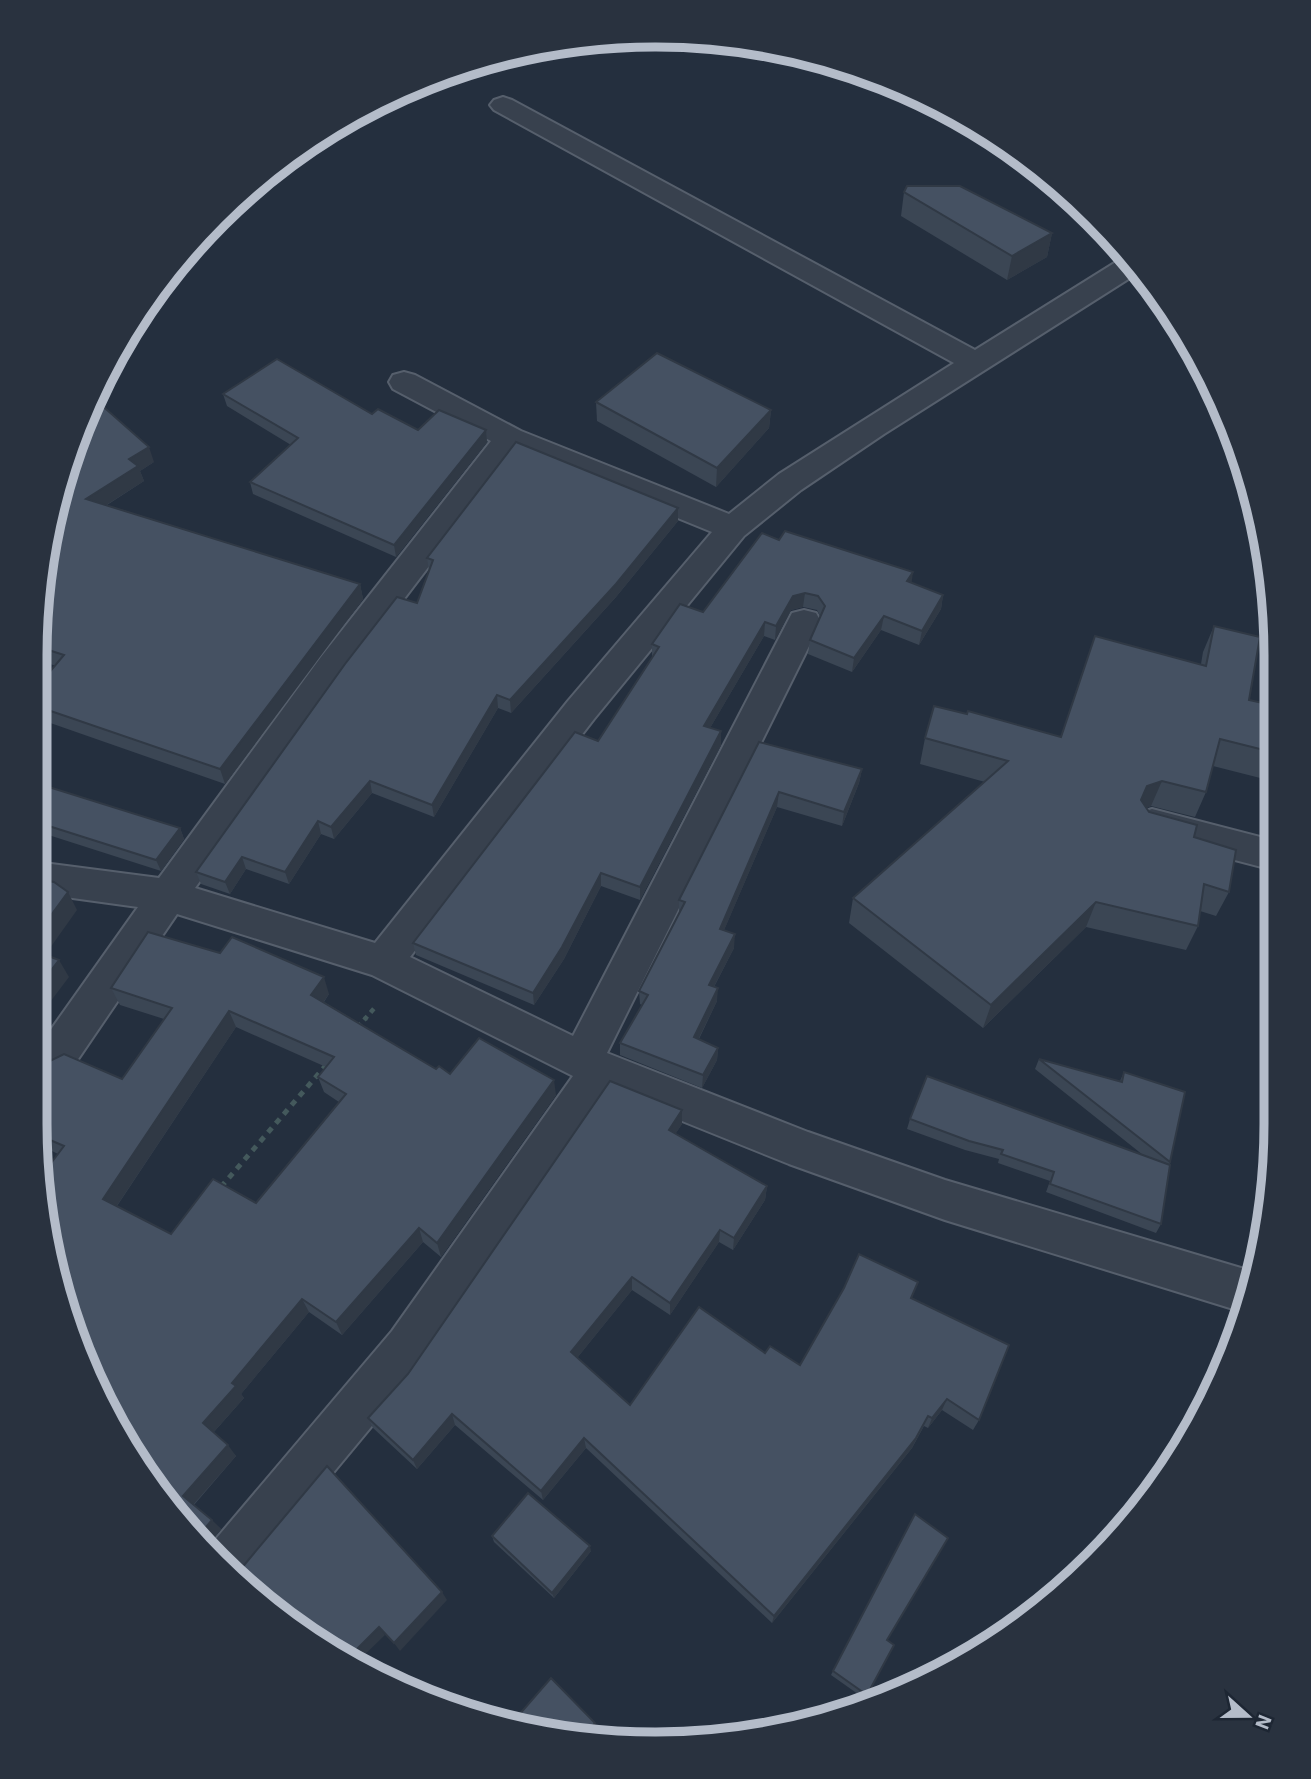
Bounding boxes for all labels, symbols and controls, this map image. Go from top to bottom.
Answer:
north arrow [1213,1681,1283,1751]
text: N [1250,1711,1278,1733]

